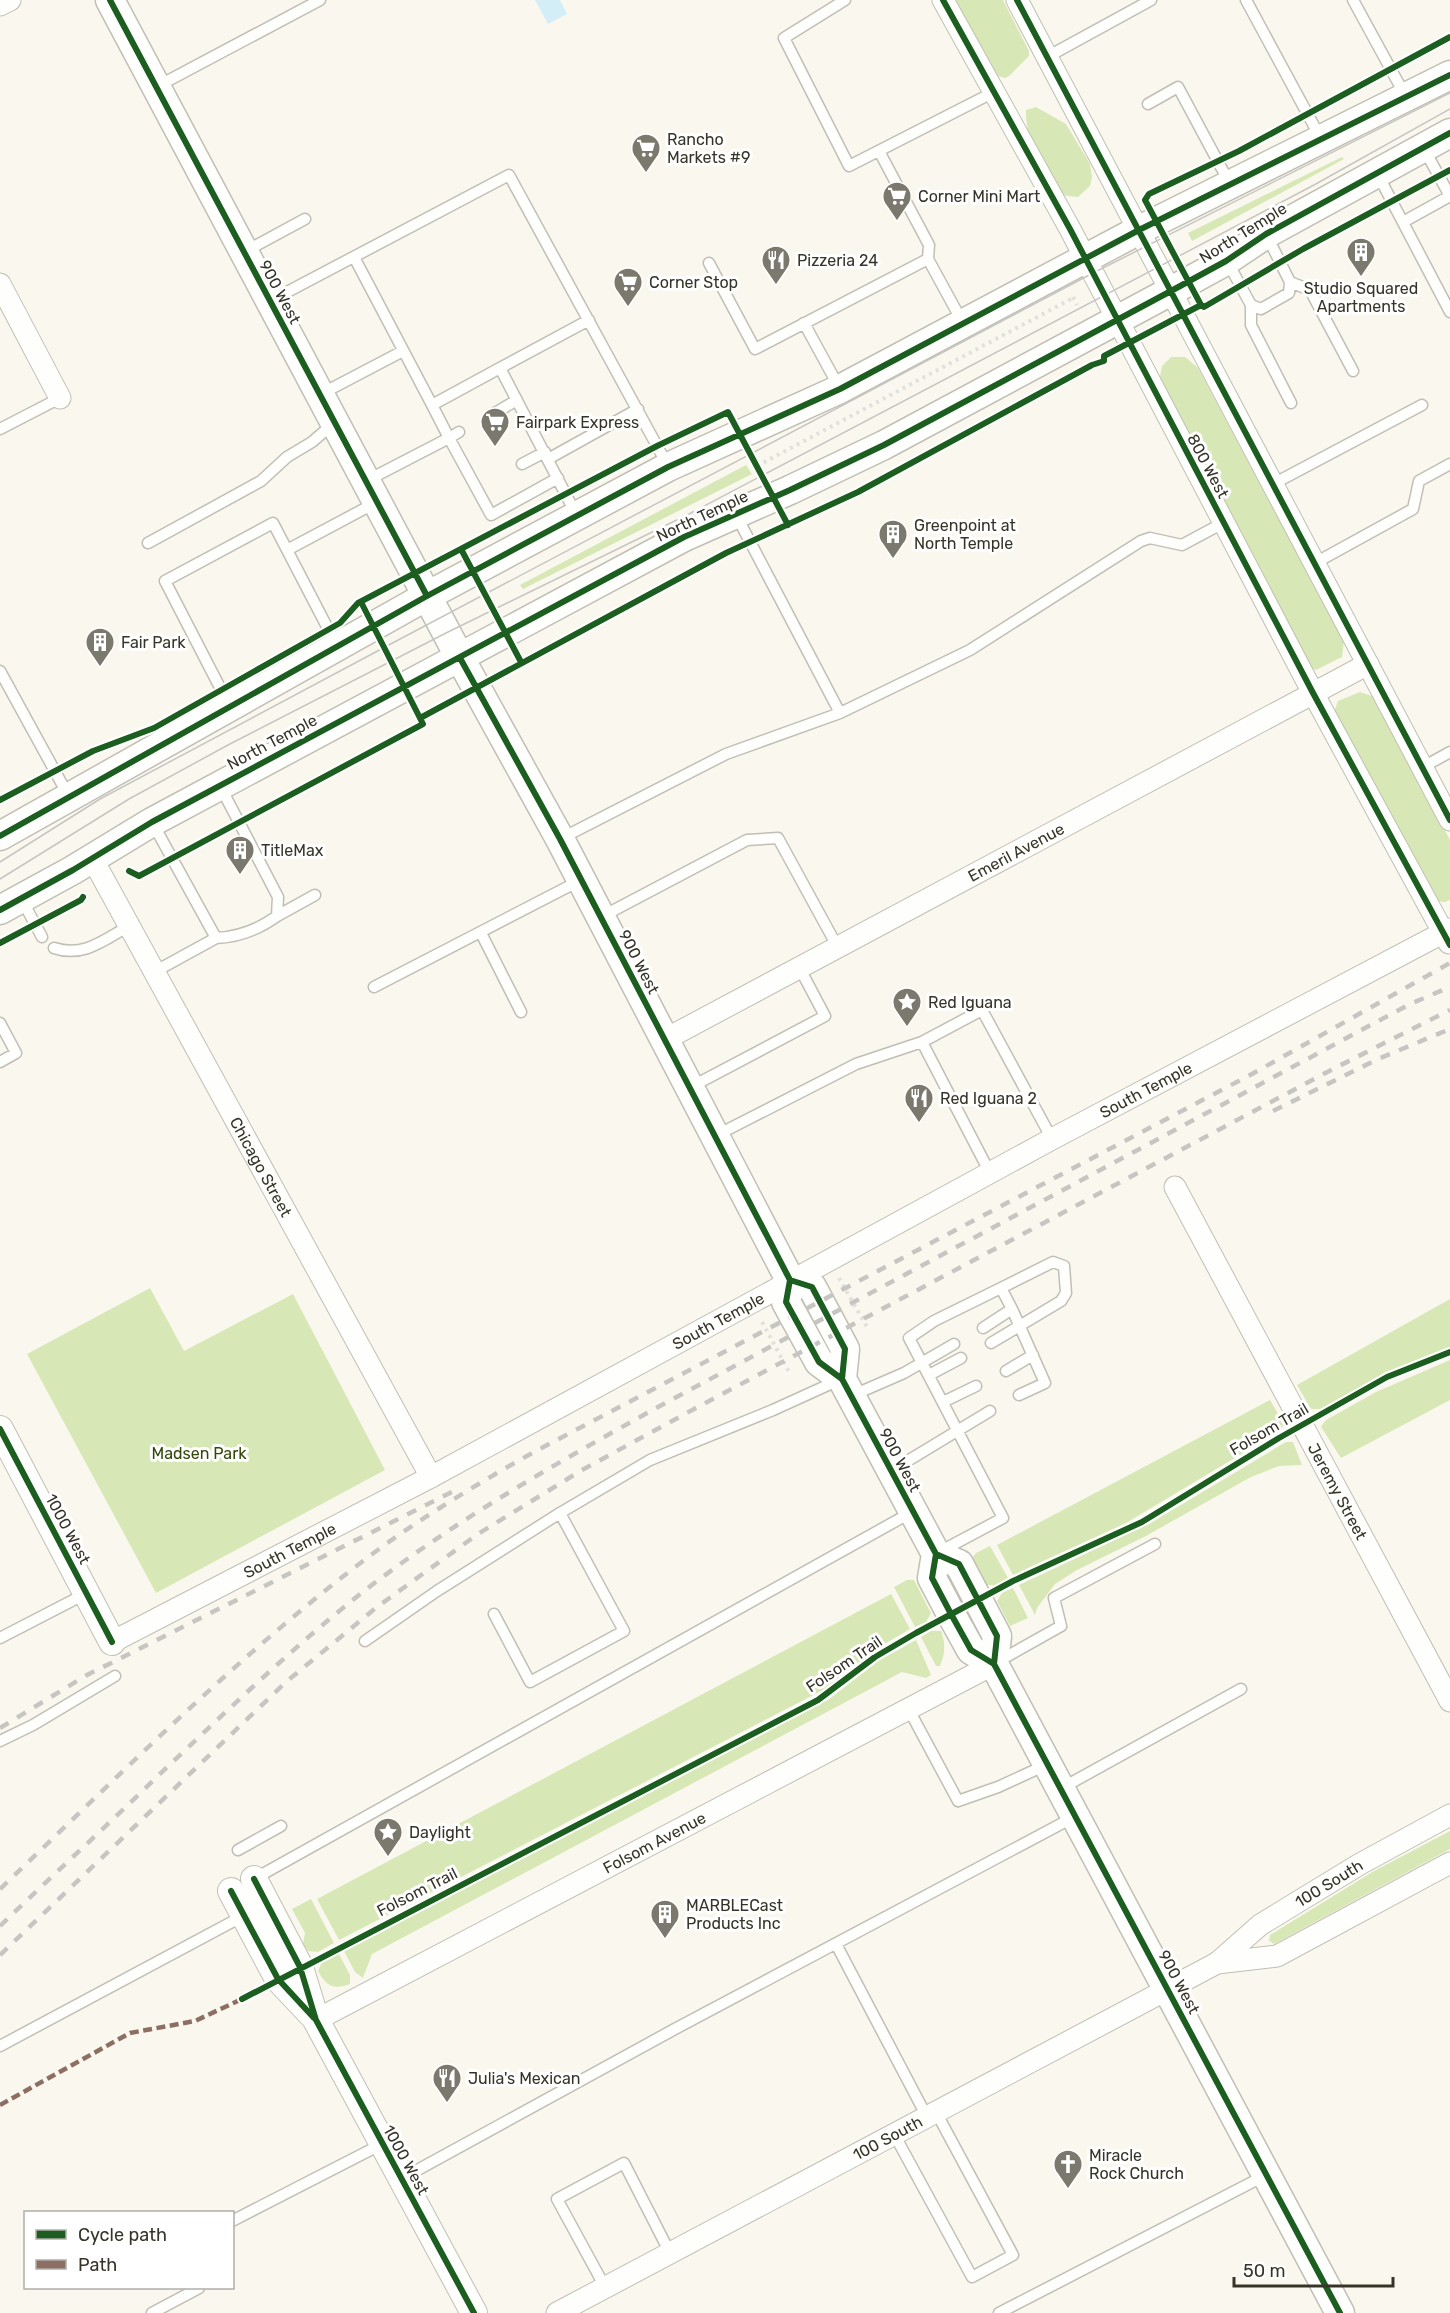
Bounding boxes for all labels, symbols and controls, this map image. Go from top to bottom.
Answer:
place label: Rancho Markets #9 [667,130,750,167]
supermarket icon: Rancho Markets #9 [630,132,662,174]
supermarket icon: Corner Mini Mart [881,180,913,222]
place label: Corner Mini Mart [918,187,1040,206]
street label: North Temple [1196,199,1290,267]
building icon: Studio Squared Apartments [1345,236,1377,278]
restaurant icon: Pizzeria 24 [760,244,792,286]
place label: Pizzeria 24 [797,251,878,270]
street label: 900 West [255,257,305,327]
supermarket icon: Corner Stop [612,266,644,308]
place label: Corner Stop [649,273,738,292]
place label: Studio Squared Apartments [1304,279,1418,316]
supermarket icon: Fairpark Express [479,406,511,448]
place label: Fairpark Express [516,413,639,432]
street label: 800 West [1183,431,1233,501]
street label: North Temple [653,486,751,546]
place label: Greenpoint at North Temple [914,516,1016,553]
building icon: Greenpoint at North Temple [877,518,909,560]
building icon: Fair Park [84,626,116,668]
place label: Fair Park [121,633,186,652]
street label: North Temple [224,710,320,774]
street label: Emeril Avenue [965,819,1067,885]
building icon: TitleMax [224,834,256,876]
place label: TitleMax [261,841,324,860]
street label: 900 West [615,927,663,997]
place icon: Red Iguana [891,986,923,1028]
place label: Red Iguana [928,993,1012,1012]
street label: South Temple [1096,1057,1195,1122]
restaurant icon: Red Iguana 2 [903,1082,935,1124]
place label: Red Iguana 2 [940,1089,1037,1108]
street label: Chicago Street [226,1114,296,1220]
street label: South Temple [669,1288,767,1353]
street label: Folsom Trail [1226,1399,1312,1459]
street label: 900 West [875,1425,925,1495]
street label: Jeremy Street [1304,1440,1371,1543]
park label: Madsen Park [151,1444,247,1463]
street label: 1000 West [42,1491,94,1567]
street label: South Temple [240,1518,339,1582]
street label: Folsom Trail [802,1632,886,1696]
street label: Folsom Avenue [600,1808,709,1877]
place icon: Daylight [372,1816,404,1858]
place label: Daylight [409,1823,471,1842]
street label: 100 South [1291,1855,1366,1911]
street label: Folsom Trail [374,1864,460,1920]
place label: MARBLECast Products Inc [686,1896,783,1933]
building icon: MARBLECast Products Inc [649,1898,681,1940]
street label: 900 West [1154,1947,1204,2017]
restaurant icon: Julia's Mexican [431,2062,463,2104]
place label: Julia's Mexican [468,2069,580,2088]
street label: 100 South [849,2112,925,2164]
street label: 1000 West [379,2122,433,2198]
place label: Miracle Rock Church [1089,2146,1184,2183]
church icon: Miracle Rock Church [1052,2148,1084,2190]
legend [24,2211,234,2289]
text: Cycle path [78,2224,167,2246]
scale bar [1234,2250,1393,2288]
text: Path [78,2254,117,2276]
text: 50 m [1243,2260,1286,2282]

